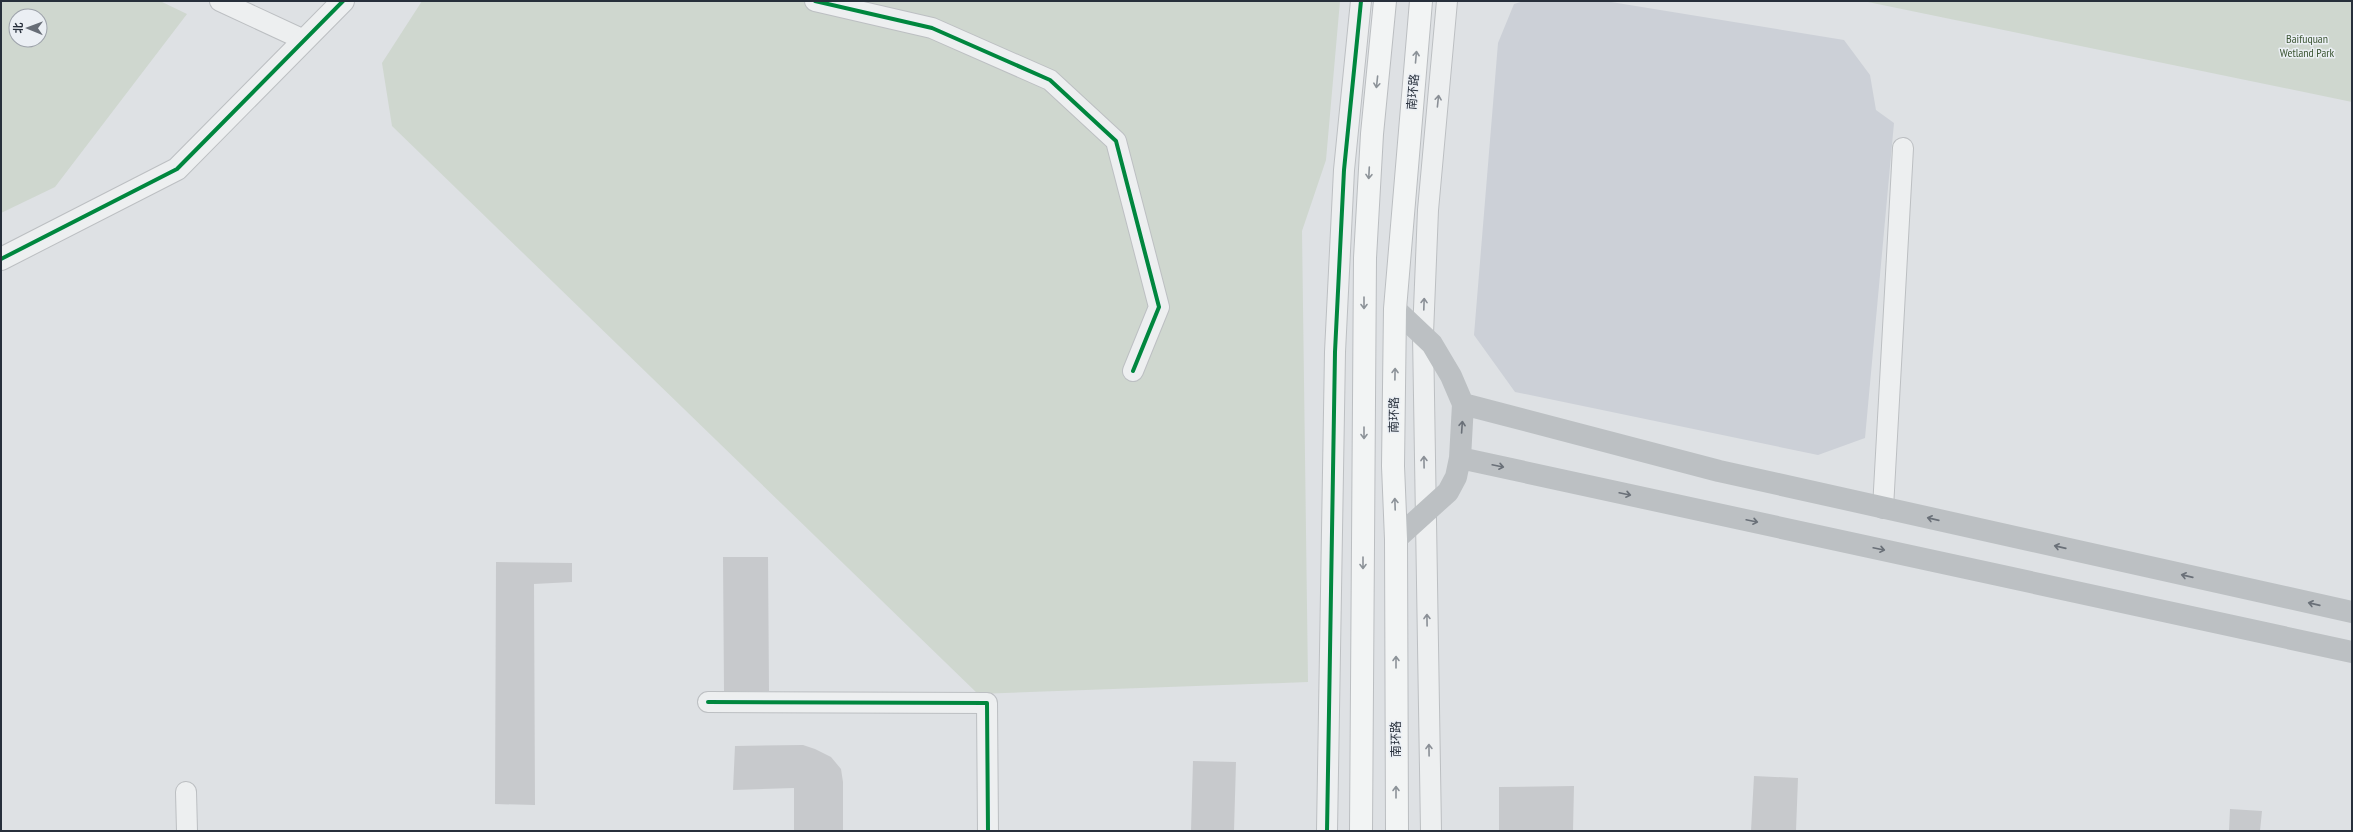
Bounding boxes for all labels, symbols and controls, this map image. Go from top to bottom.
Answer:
north arrow [8,8,48,48]
text: 北 [11,22,25,33]
park label: Baifuquan Wetland Park [2280,31,2335,60]
one-way arrow [1412,51,1420,64]
street label: 南环路 [1403,73,1422,111]
one-way arrow [1373,75,1381,88]
one-way arrow [1434,95,1441,108]
one-way arrow [1366,166,1373,179]
one-way arrow [1360,296,1368,309]
one-way arrow [1420,298,1428,311]
one-way arrow [1391,368,1398,381]
street label: 南环路 [1386,397,1401,433]
one-way arrow [1458,421,1465,434]
one-way arrow [1360,426,1368,439]
one-way arrow [1420,456,1428,469]
one-way arrow [1491,462,1504,470]
one-way arrow [1618,490,1631,498]
one-way arrow [1391,498,1398,511]
one-way arrow [1927,515,1940,523]
one-way arrow [1745,518,1758,526]
one-way arrow [2054,543,2067,551]
one-way arrow [1872,545,1885,553]
one-way arrow [1359,556,1367,569]
one-way arrow [2181,571,2194,579]
one-way arrow [2308,599,2321,607]
one-way arrow [1423,614,1430,627]
one-way arrow [1392,656,1400,669]
street label: 南环路 [1388,721,1403,757]
one-way arrow [1425,744,1433,757]
one-way arrow [1393,786,1400,799]

